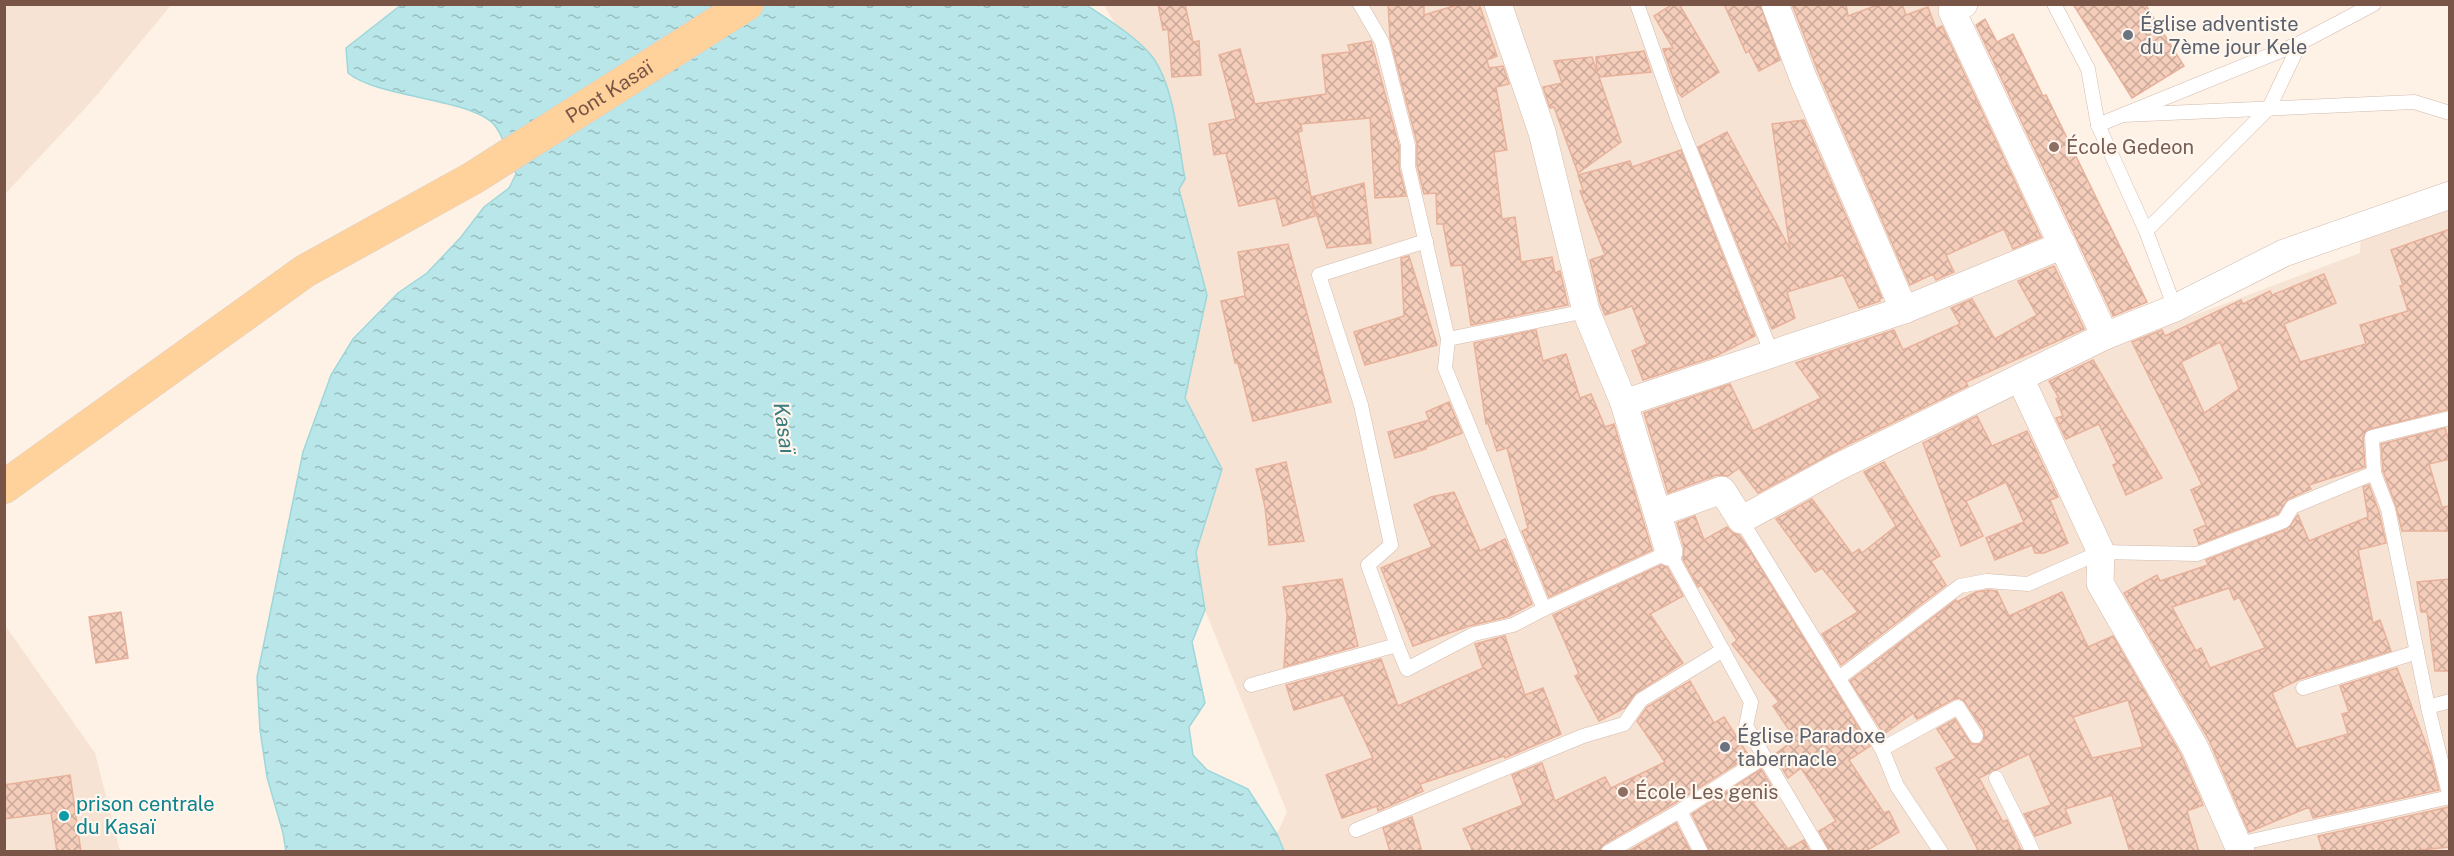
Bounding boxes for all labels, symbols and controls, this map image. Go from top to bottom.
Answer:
place label: Église adventiste du 7ème jour Kele [2140,11,2307,59]
marker: Église adventiste du 7ème jour Kele [2121,28,2135,42]
street label: Pont Kasaï [561,55,658,128]
place label: École Gedeon [2066,134,2194,159]
marker: École Gedeon [2047,140,2061,154]
water label: Kasaï [769,401,801,457]
place label: Église Paradoxe tabernacle [1737,723,1886,771]
marker: Église Paradoxe tabernacle [1718,740,1732,754]
place label: École Les genis [1635,779,1778,804]
marker: École Les genis [1616,785,1630,799]
place label: prison centrale du Kasaï [76,792,215,839]
marker: prison centrale du Kasaï [57,809,71,823]

